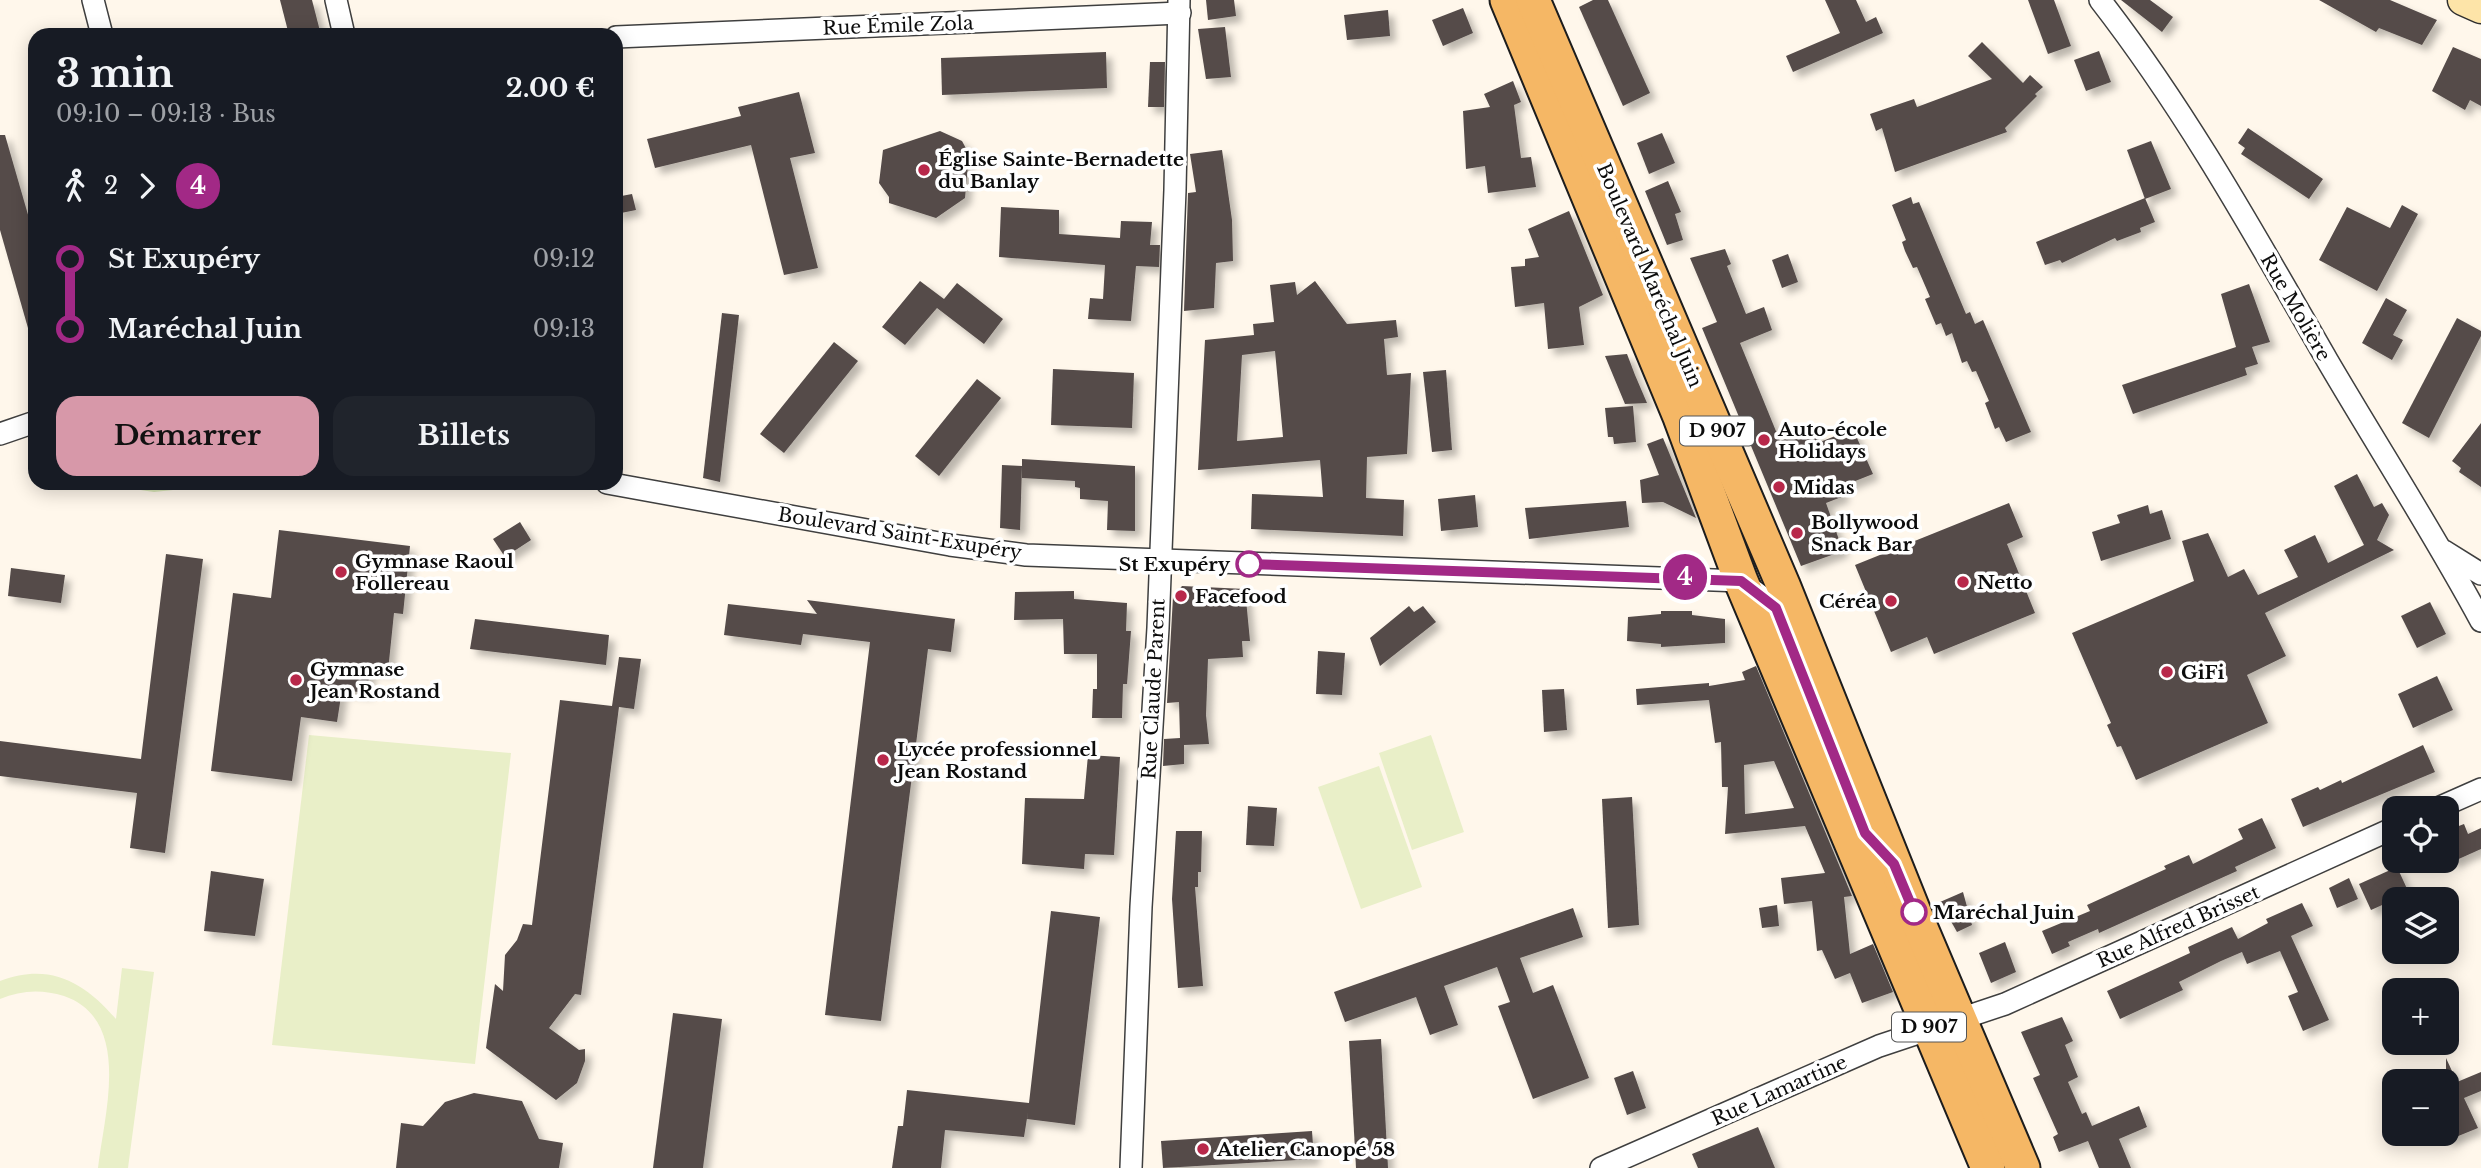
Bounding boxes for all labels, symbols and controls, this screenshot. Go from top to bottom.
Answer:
street label: Rue Émile Zola [822,11,974,40]
text: 3 min [56,50,174,97]
text: 2.00 € [506,72,595,104]
text: 09:10 – 09:13 · Bus [56,100,276,128]
place label: Église Sainte-Bernadette du Banlay [938,148,1184,193]
street label: Boulevard Maréchal Juin [1592,160,1707,391]
marker: Église Sainte-Bernadette du Banlay [916,162,932,178]
icon: walk [56,167,94,205]
icon: forward [128,167,166,205]
text: 4 [190,171,206,200]
text: 2 [104,172,118,200]
text: St Exupéry [108,243,260,275]
text: 09:12 [533,245,595,273]
street label: Rue Molière [2256,250,2336,365]
text: Maréchal Juin [108,313,302,345]
text: 09:13 [533,315,595,343]
button: Démarrer [56,396,319,476]
button: Billets [333,396,595,476]
road number: D 907 [1680,416,1754,446]
place label: Auto-école Holidays [1777,418,1887,463]
marker: Auto-école Holidays [1756,432,1772,448]
place label: Midas [1793,476,1855,499]
marker: Midas [1771,479,1787,495]
street label: Boulevard Saint-Exupéry [776,503,1024,564]
place label: Bollywood Snack Bar [1811,511,1919,556]
marker: Bollywood Snack Bar [1789,525,1805,541]
place label: Gymnase Raoul Follereau [355,550,514,595]
marker: St Exupéry [1236,551,1262,577]
place label: St Exupéry [1119,553,1231,576]
line badge: 4 [1662,554,1708,600]
text: 4 [1677,562,1693,591]
marker: Gymnase Raoul Follereau [333,564,349,580]
place label: Netto [1977,571,2033,594]
marker: Netto [1955,574,1971,590]
place label: Facefood [1195,585,1287,608]
marker: Facefood [1173,588,1189,604]
place label: Céréa [1819,590,1877,613]
marker: Céréa [1883,593,1899,609]
street label: Rue Claude Parent [1137,597,1170,780]
place label: Gymnase Jean Rostand [306,658,440,703]
place label: GiFi [2181,661,2225,684]
marker: GiFi [2159,664,2175,680]
marker: Gymnase Jean Rostand [288,672,304,688]
place label: Lycée professionnel Jean Rostand [893,738,1098,783]
marker: Lycée professionnel Jean Rostand [875,752,891,768]
map controls [2382,796,2459,1146]
button: locate [2382,796,2459,873]
street label: Rue Alfred Brisset [2093,880,2264,973]
button: layers [2382,887,2459,964]
marker: Maréchal Juin [1901,899,1927,925]
place label: Maréchal Juin [1933,901,2075,924]
button: + [2382,978,2459,1055]
road number: D 907 [1892,1012,1966,1042]
street label: Rue Lamartine [1708,1050,1851,1131]
button: − [2382,1069,2459,1146]
place label: Atelier Canopé 58 [1216,1138,1395,1161]
marker: Atelier Canopé 58 [1195,1141,1211,1157]

